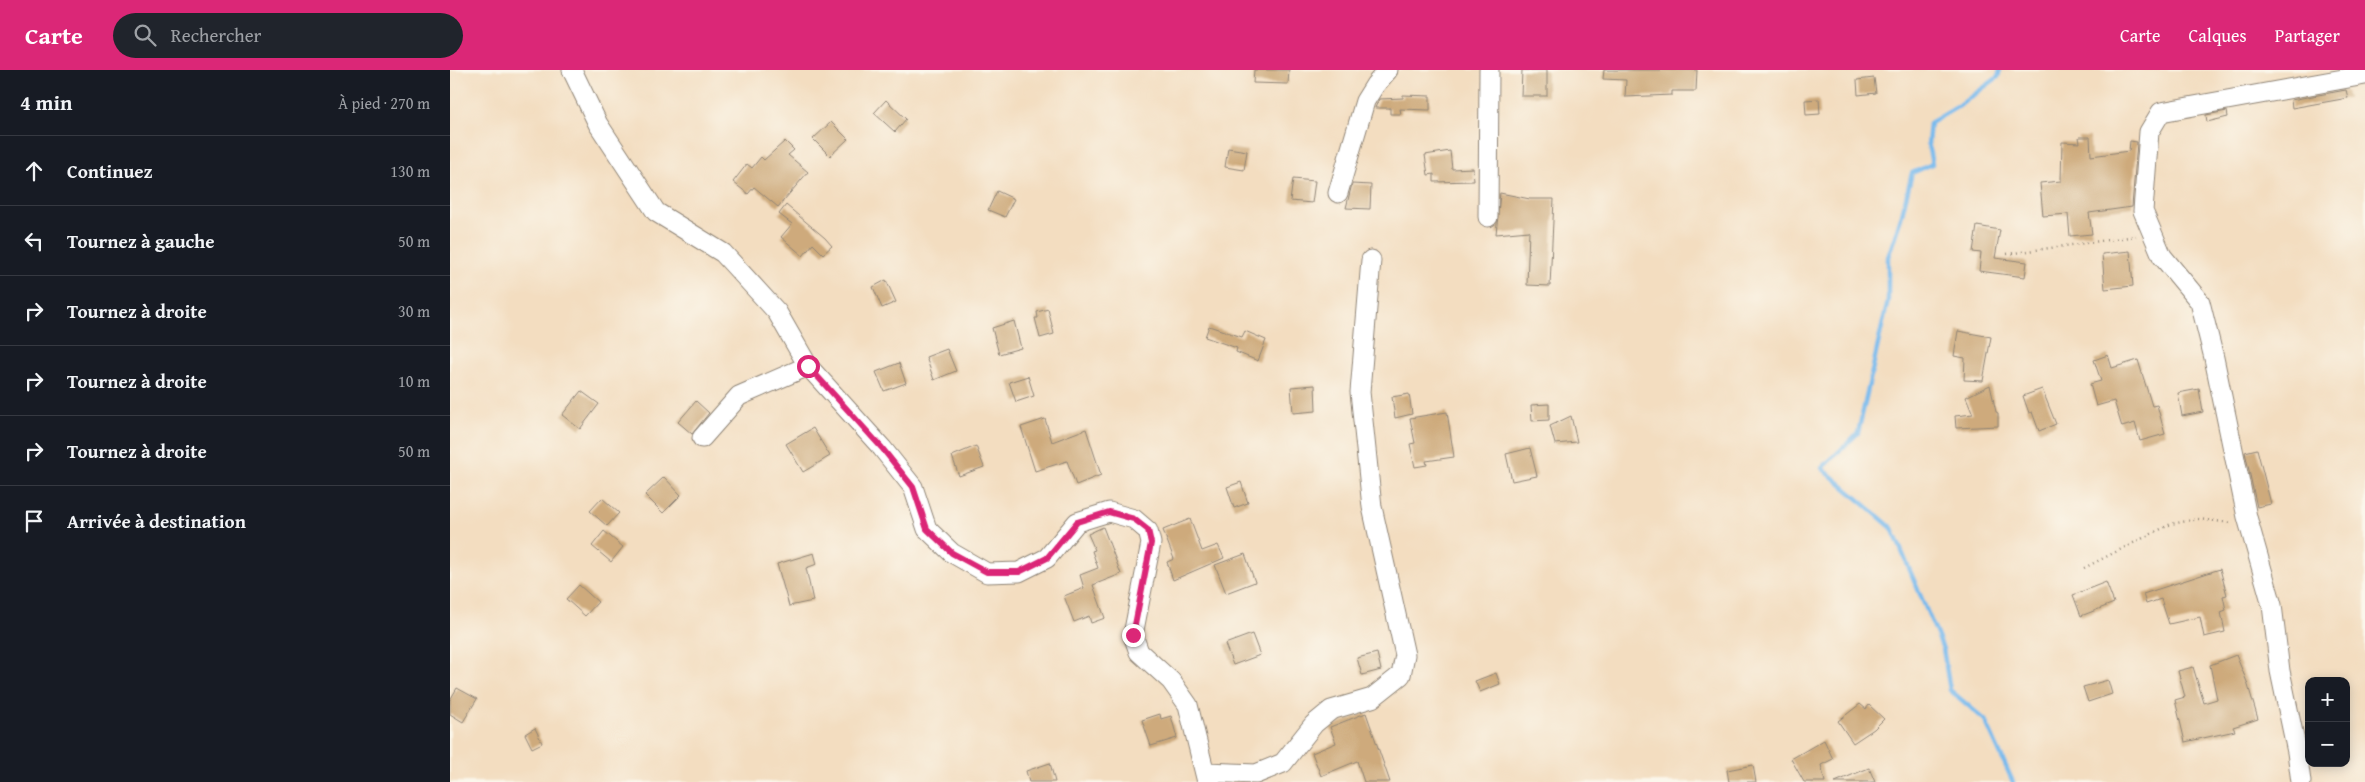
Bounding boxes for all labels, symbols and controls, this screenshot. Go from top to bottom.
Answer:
search box [113,13,463,58]
text: Carte [25,18,83,53]
icon: search [131,21,159,49]
text: Rechercher [171,21,261,49]
text: Carte [2120,22,2161,49]
text: Calques [2189,22,2247,49]
text: Partager [2275,22,2340,49]
text: 4 min [20,87,72,118]
text: À pied · 270 m [338,91,430,115]
icon: ahead [20,157,48,185]
text: Continuez [67,157,153,185]
text: 130 m [390,159,430,183]
icon: left [20,227,48,255]
text: Tournez à gauche [67,227,215,255]
text: 50 m [398,229,430,253]
icon: right [20,297,48,325]
text: Tournez à droite [67,297,207,325]
text: 30 m [398,299,430,323]
route start [797,355,820,378]
icon: right [20,367,48,395]
text: Tournez à droite [67,367,207,395]
text: 10 m [398,369,430,393]
icon: right [20,437,48,465]
text: Tournez à droite [67,437,207,465]
text: 50 m [398,439,430,463]
icon: arrive [20,507,48,535]
text: Arrivée à destination [67,507,246,535]
route end [1122,624,1145,647]
map controls [2305,677,2350,767]
button: + [2305,677,2350,722]
button: − [2305,722,2350,767]

